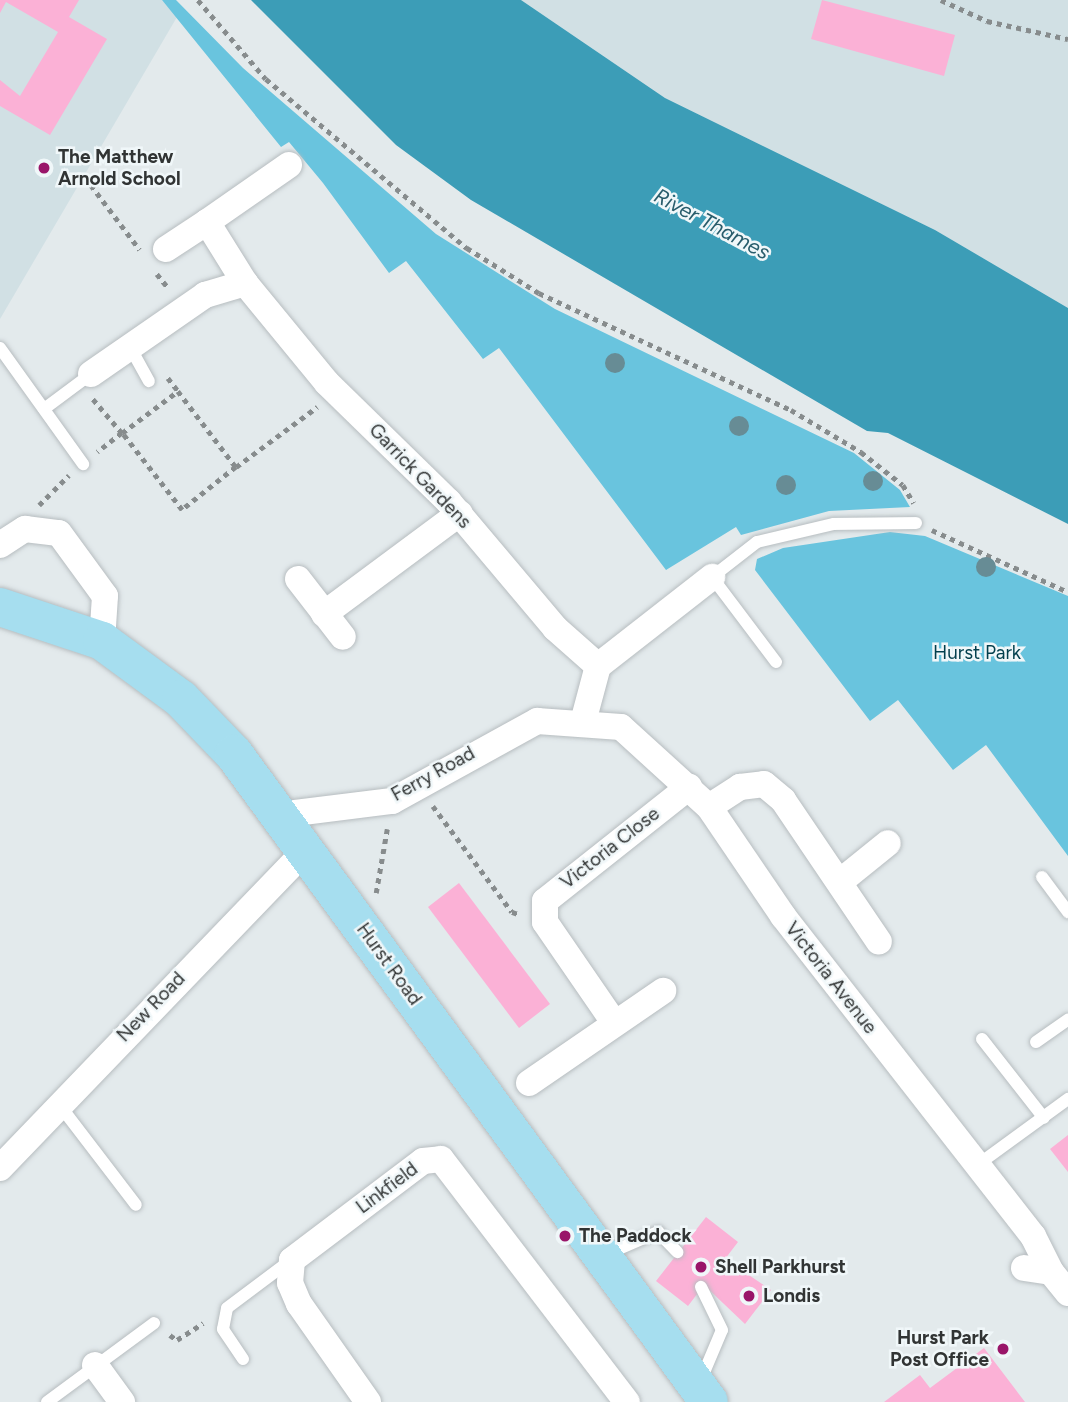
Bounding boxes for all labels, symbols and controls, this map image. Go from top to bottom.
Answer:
place label: The Matthew Arnold School [58,146,181,190]
marker: The Matthew Arnold School [36,160,52,176]
water label: River Thames [650,183,774,265]
street label: Garrick Gardens [364,419,476,533]
park label: Hurst Park [933,642,1021,664]
street label: Ferry Road [387,742,479,806]
street label: Victoria Close [556,802,664,894]
street label: Victoria Avenue [780,918,882,1038]
street label: Hurst Road [352,919,426,1009]
street label: New Road [112,967,190,1047]
street label: Linkfield [352,1157,422,1219]
place label: The Paddock [579,1225,692,1247]
marker: The Paddock [557,1228,573,1244]
place label: Shell Parkhurst [715,1256,846,1278]
marker: Shell Parkhurst [693,1259,709,1275]
place label: Londis [763,1285,820,1307]
marker: Londis [741,1288,757,1304]
place label: Hurst Park Post Office [890,1327,989,1371]
marker: Hurst Park Post Office [995,1341,1011,1357]

